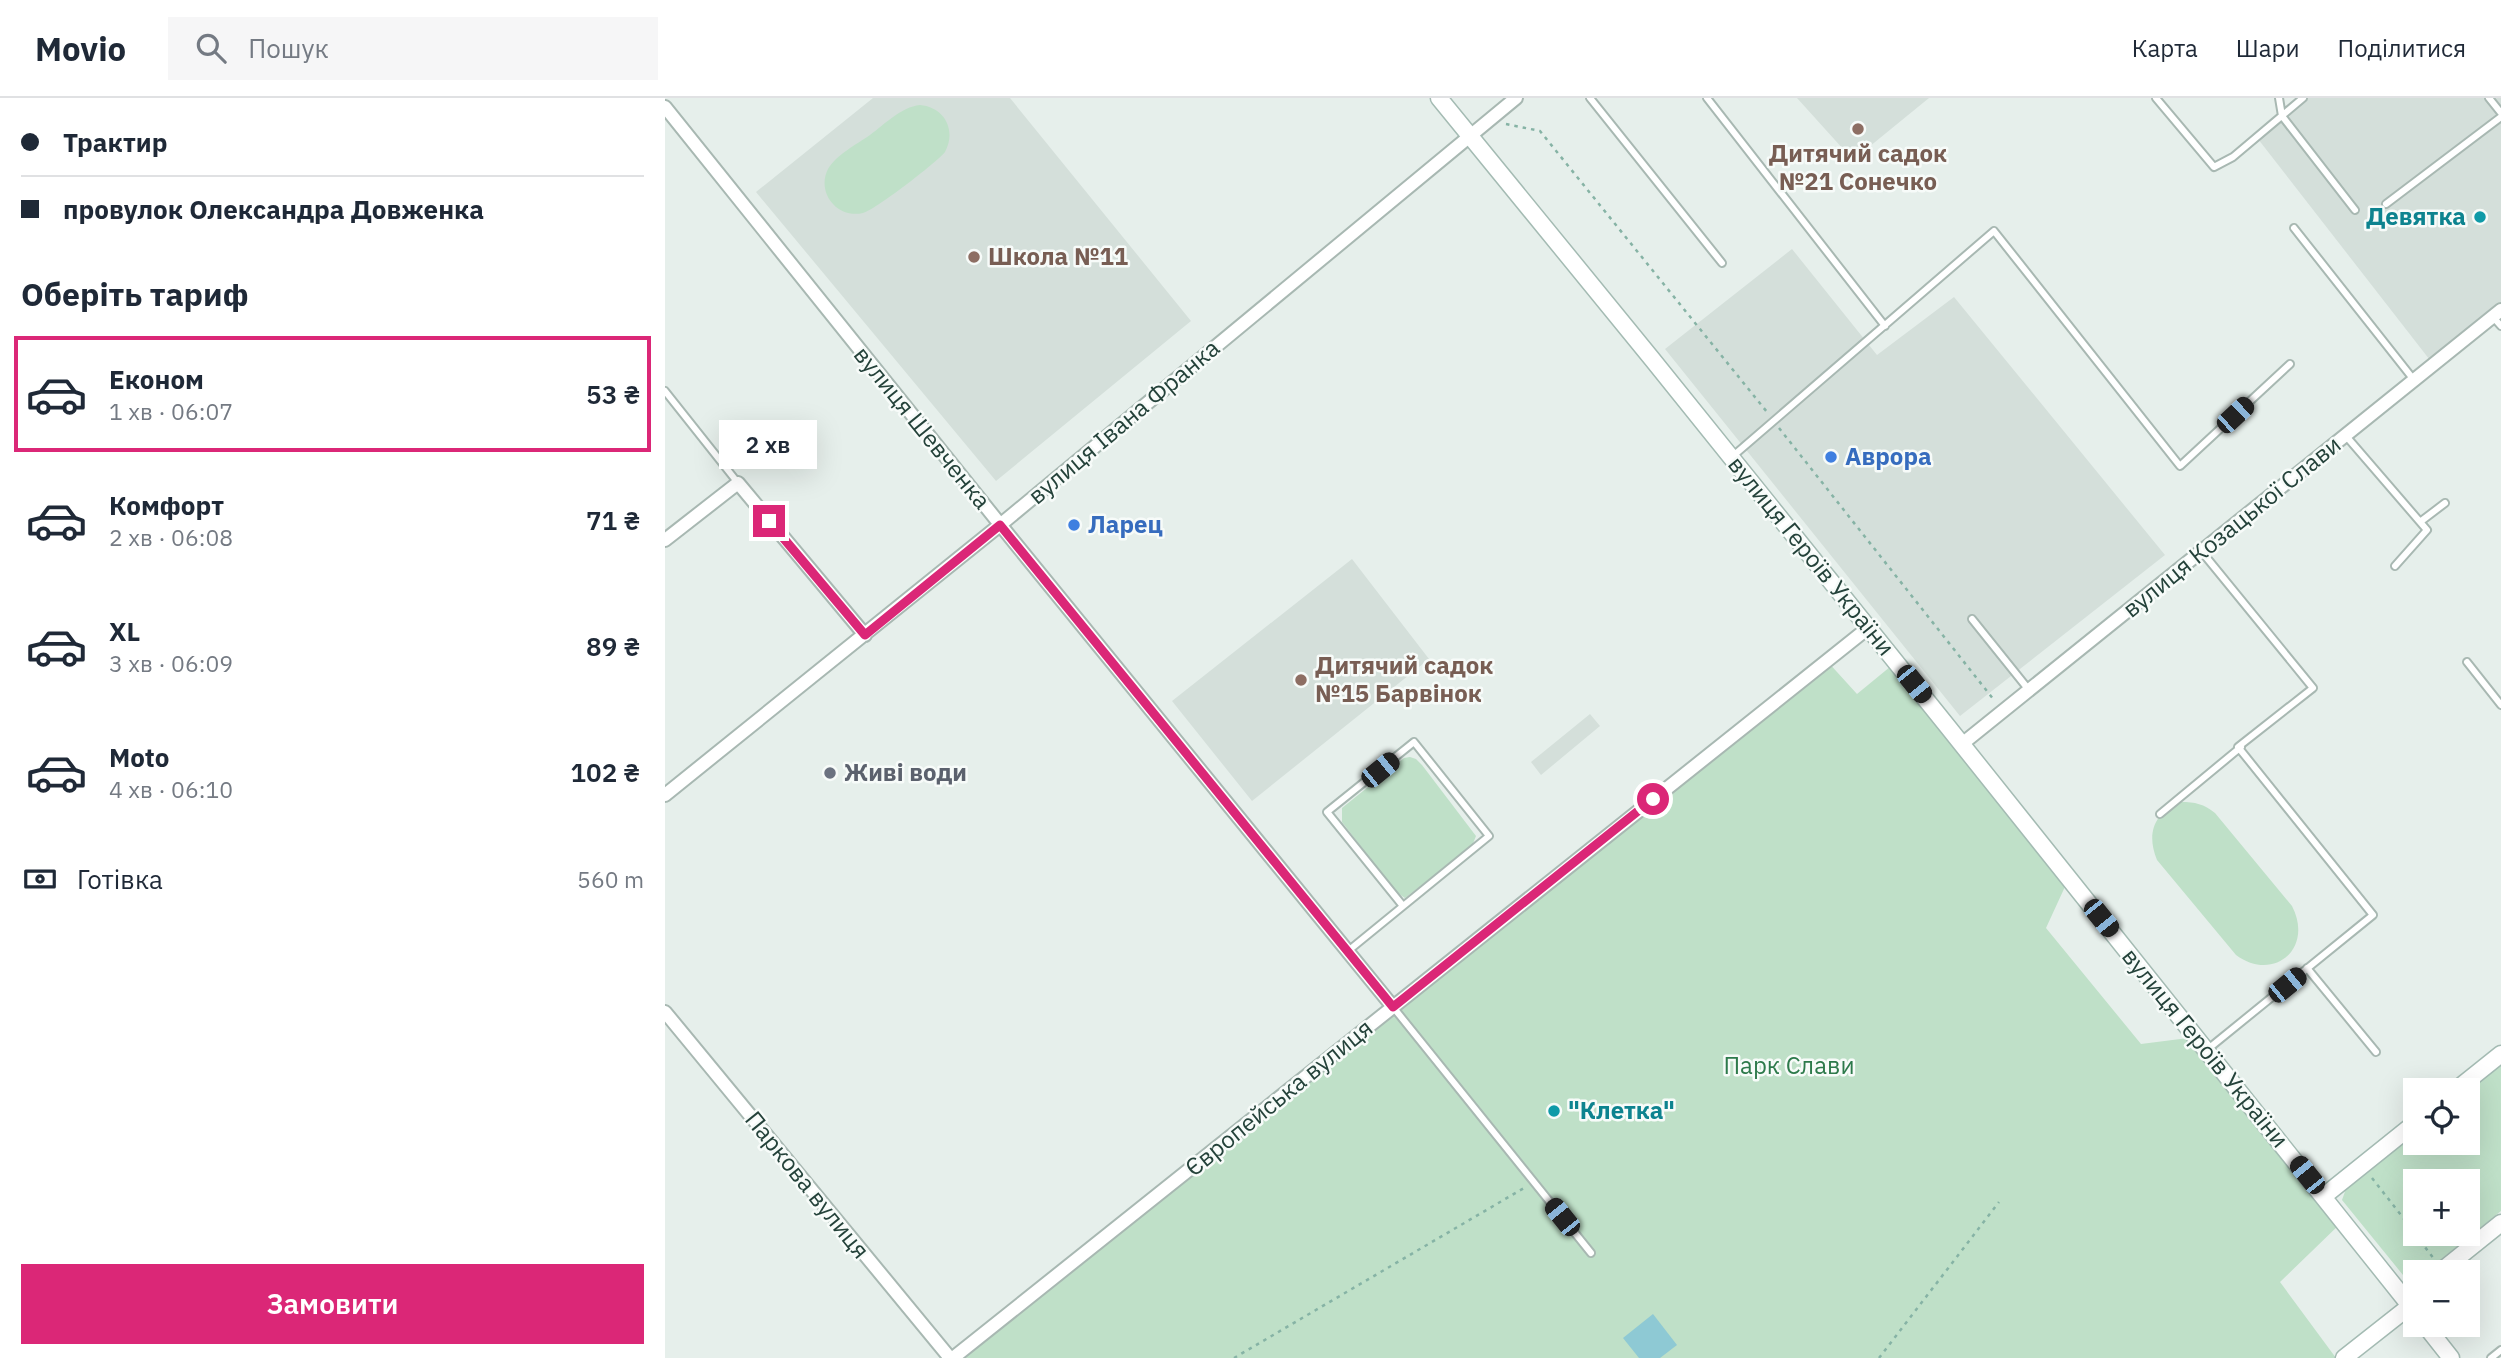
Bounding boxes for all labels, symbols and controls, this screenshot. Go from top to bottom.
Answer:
search box [168,17,658,80]
text: Movio [35,27,126,70]
icon: search [192,29,230,67]
text: Пошук [248,31,329,65]
text: Карта [2132,32,2198,64]
text: Шари [2236,32,2300,64]
text: Поділитися [2338,32,2466,64]
marker: Дитячий садок №21 Сонечко [1850,121,1866,137]
text: Трактир [63,125,168,159]
place label: Дитячий садок №21 Сонечко [1769,137,1947,197]
text: провулок Олександра Довженка [63,192,484,226]
place label: Девятка [2366,200,2466,232]
marker: Девятка [2472,209,2488,225]
place label: Школа №11 [988,240,1128,272]
marker: Школа №11 [966,249,982,265]
text: Оберіть тариф [21,273,248,315]
street label: вулиця Івана Франка [1021,332,1226,511]
street label: вулиця Шевченка [847,339,998,516]
text: Економ [109,362,204,396]
icon: car [25,363,88,426]
text: 53 ₴ [586,377,640,411]
car [2213,393,2258,437]
text: 1 хв · 06:07 [109,396,233,426]
callout: 2 хв [720,420,818,468]
street label: вулиця Козацької Слави [2116,428,2347,624]
text: 2 хв [746,429,790,459]
place label: Аврора [1845,440,1932,472]
street label: вулиця Героїв України [1721,449,1902,662]
marker: Аврора [1823,449,1839,465]
text: Комфорт [109,488,224,522]
icon: car [25,489,88,552]
text: 71 ₴ [586,503,640,537]
route end [753,505,785,537]
place label: Ларец [1088,508,1163,540]
marker: Ларец [1066,517,1082,533]
text: 2 хв · 06:08 [109,522,233,552]
text: XL [109,614,140,648]
icon: car [25,615,88,678]
text: 89 ₴ [586,629,640,663]
text: 3 хв · 06:09 [109,648,233,678]
place label: Дитячий садок №15 Барвінок [1315,649,1493,709]
car [1893,661,1936,707]
marker: Дитячий садок №15 Барвінок [1293,672,1309,688]
text: Moto [109,740,169,774]
icon: car [25,741,88,804]
car [1358,749,1403,791]
text: 102 ₴ [570,755,640,789]
place label: Живі води [844,756,967,788]
marker: Живі води [822,765,838,781]
text: 4 хв · 06:10 [109,774,233,804]
route start [1637,783,1669,815]
icon: cash [21,860,59,898]
text: Готівка [77,862,163,896]
text: 560 m [577,864,644,894]
car [2080,895,2123,941]
street label: вулиця Героїв України [2115,941,2296,1154]
car [2265,964,2310,1006]
street label: Європейська вулиця [1178,1012,1379,1183]
park label: Парк Слави [1723,1049,1855,1081]
map controls [2403,1078,2480,1337]
button: locate [2403,1078,2480,1155]
place label: "Клетка" [1568,1094,1675,1126]
marker: "Клетка" [1546,1103,1562,1119]
street label: Паркова вулиця [738,1104,877,1265]
car [2286,1152,2329,1198]
button: + [2403,1169,2480,1246]
car [1541,1194,1584,1240]
button: − [2403,1260,2480,1337]
button: Замовити [21,1264,644,1344]

